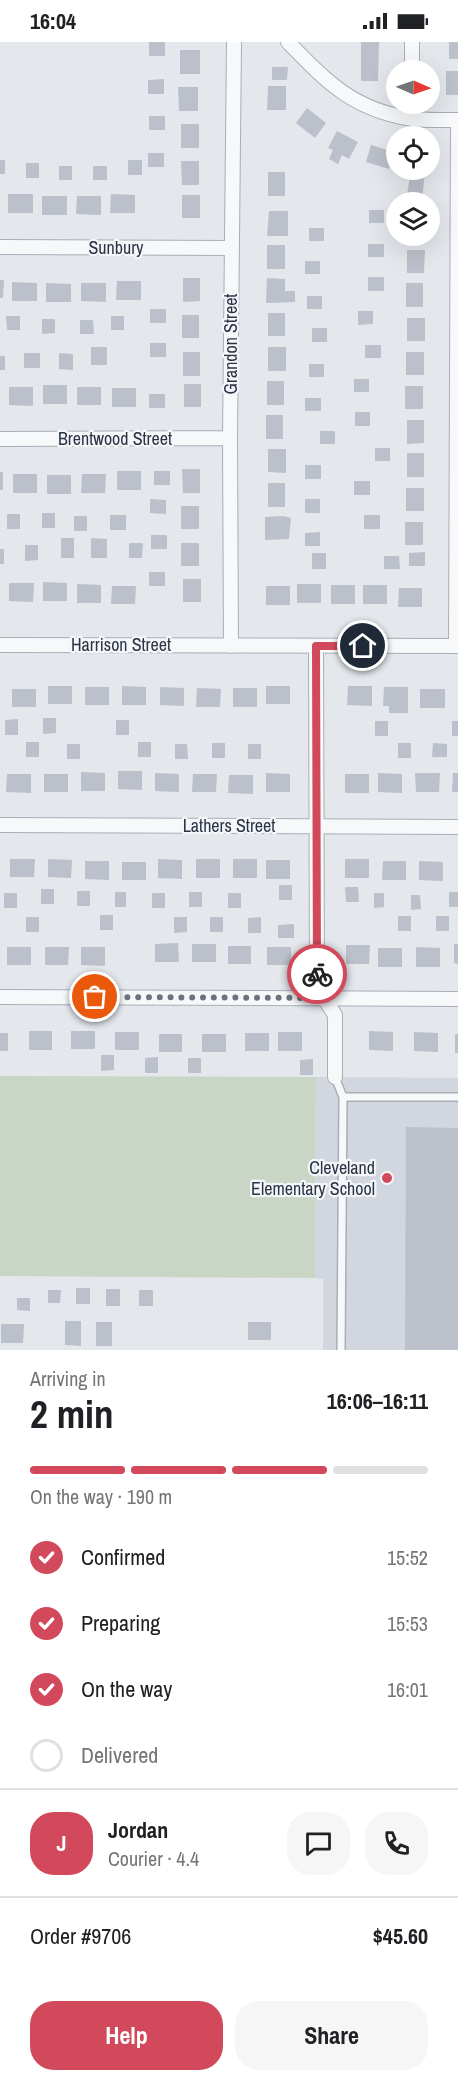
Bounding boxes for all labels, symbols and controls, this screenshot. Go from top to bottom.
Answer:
text: 16:04 [30,6,76,36]
north arrow [386,60,440,114]
map controls [386,60,440,246]
button: locate [386,126,440,180]
button: layers [386,192,440,246]
street label: Sunbury [89,235,144,260]
street label: Grandon Street [218,294,243,394]
street label: Brentwood Street [58,426,172,451]
pin [337,620,388,671]
icon: home [346,629,379,662]
street label: Harrison Street [71,632,171,657]
street label: Lathers Street [183,813,275,838]
courier [287,944,347,1004]
icon: bike [301,958,334,991]
pin [69,971,120,1022]
icon: bag [78,980,111,1013]
place label: Cleveland Elementary School [251,1155,375,1201]
marker: Cleveland Elementary School [380,1171,394,1185]
text: Arriving in [30,1365,106,1392]
text: 16:06–16:11 [327,1386,428,1416]
text: 2 min [30,1388,114,1440]
text: On the way · 190 m [30,1483,172,1510]
icon: check [30,1541,63,1574]
text: Confirmed [81,1542,165,1572]
text: 15:52 [387,1544,428,1571]
icon: check [30,1607,63,1640]
text: Preparing [81,1608,160,1638]
text: 15:53 [387,1610,428,1637]
icon: check [30,1673,63,1706]
text: On the way [81,1674,172,1704]
text: 16:01 [387,1676,428,1703]
text: Delivered [81,1740,158,1770]
button: chat [287,1812,350,1875]
button: phone [365,1812,428,1875]
text: Jordan [108,1815,168,1845]
text: J [56,1828,67,1858]
text: Courier · 4.4 [108,1845,199,1872]
text: Order #9706 [30,1921,131,1951]
text: $45.60 [373,1921,428,1951]
button: Help [30,2001,223,2070]
button: Share [235,2001,428,2070]

